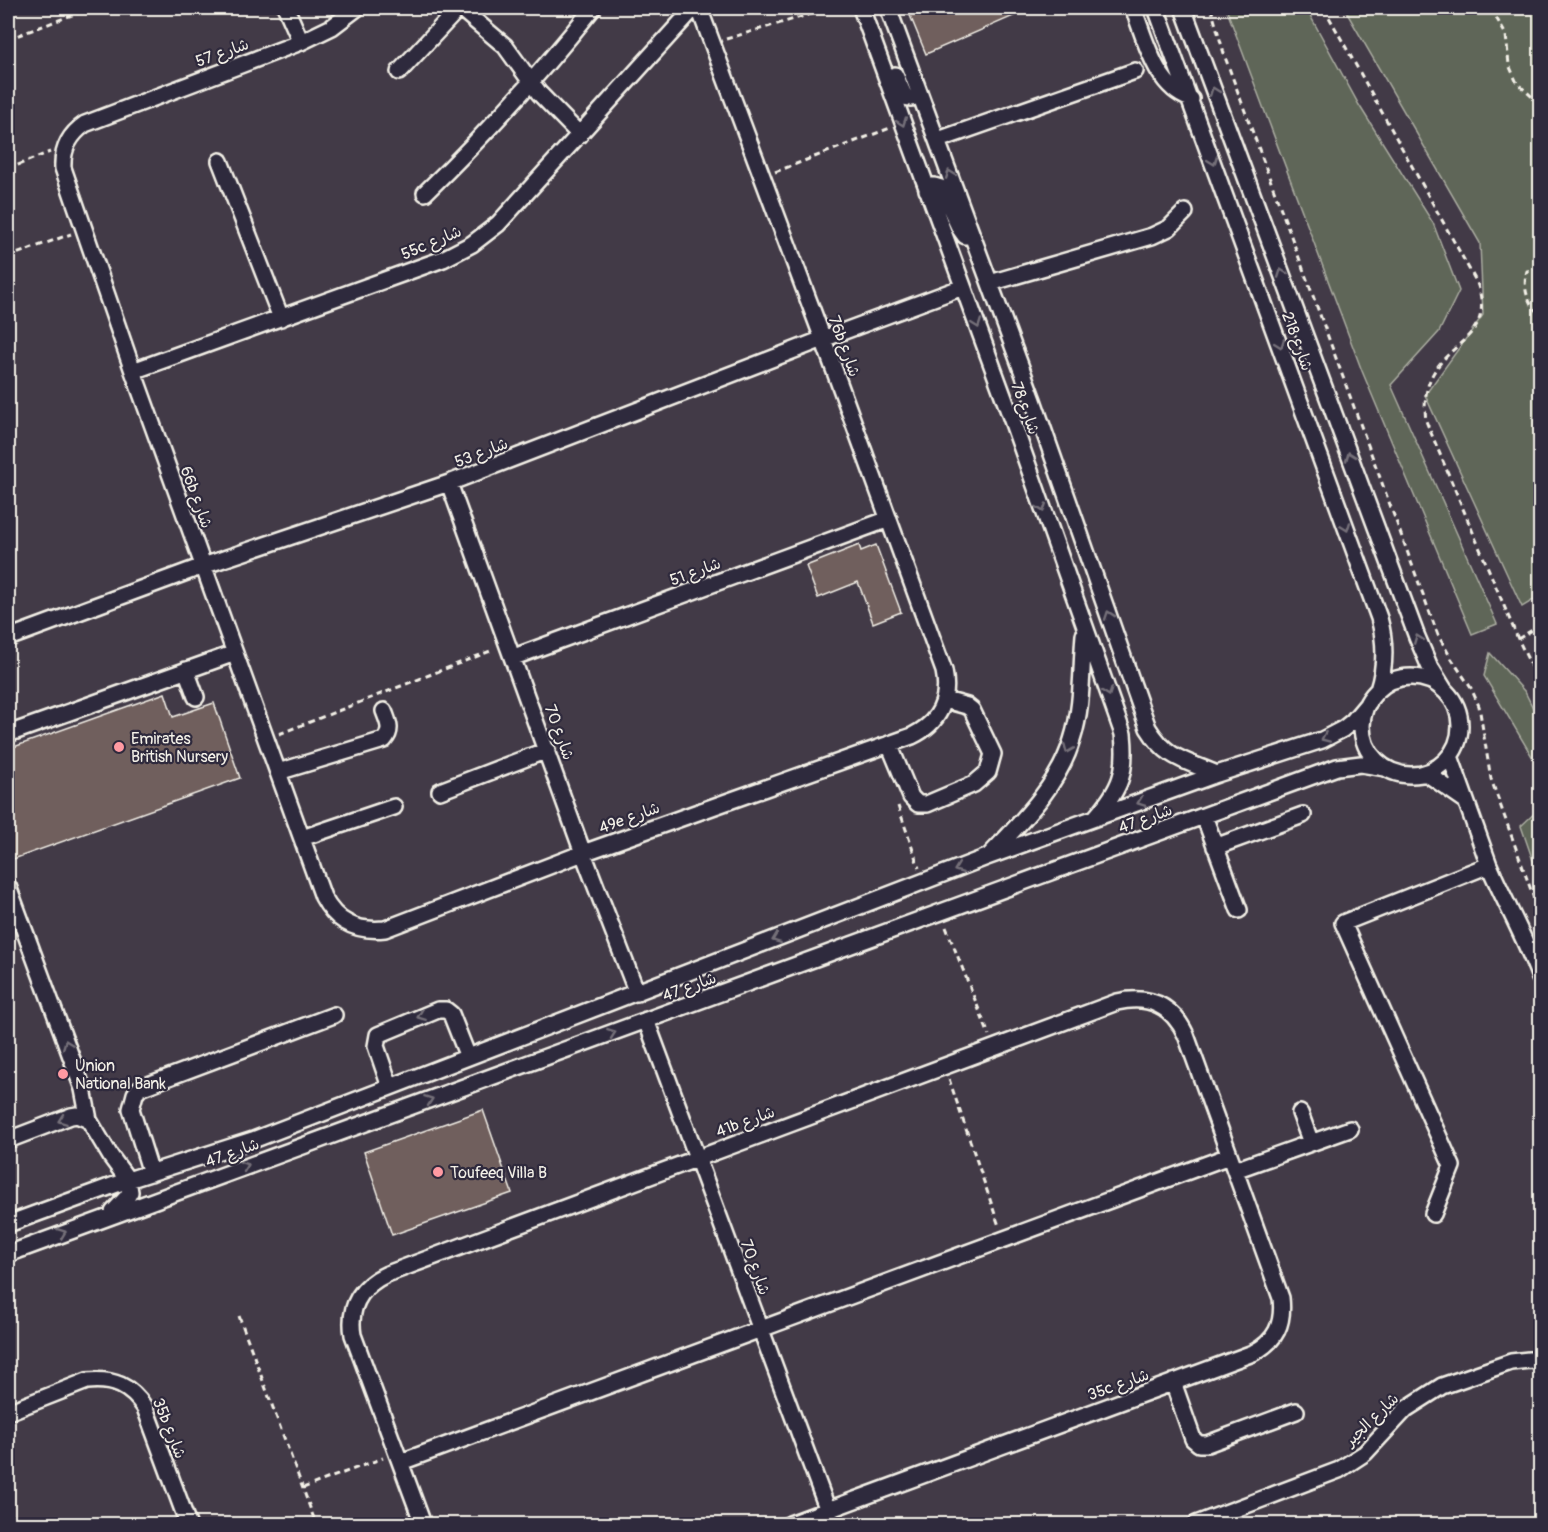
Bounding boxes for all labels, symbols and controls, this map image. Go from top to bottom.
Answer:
street label: شارع 57 [193,34,252,73]
one-way arrow [1209,86,1222,97]
one-way arrow [895,116,907,127]
one-way arrow [1206,155,1219,166]
one-way arrow [945,169,958,180]
street label: 55c شارع [398,221,465,265]
one-way arrow [1277,269,1290,279]
street label: شارع 218 [1276,309,1317,374]
street label: 76b شارع [823,313,864,380]
one-way arrow [969,319,982,329]
one-way arrow [1272,338,1285,349]
street label: شارع 78 [1005,379,1044,438]
street label: شارع 53 [452,434,511,473]
one-way arrow [1345,451,1357,462]
street label: 66b شارع [175,464,217,531]
one-way arrow [1035,502,1048,513]
one-way arrow [1338,522,1351,532]
street label: شارع 51 [667,553,724,591]
one-way arrow [1103,610,1116,621]
one-way arrow [1413,634,1425,645]
one-way arrow [1100,686,1113,697]
street label: شارع 70 [539,702,578,763]
place label: Emirates British Nursery [131,729,228,767]
one-way arrow [1320,731,1331,743]
marker: Emirates British Nursery [112,740,126,754]
one-way arrow [1064,742,1076,753]
one-way arrow [1136,795,1147,807]
street label: 49e شارع [596,798,663,839]
street label: شارع 47 [1116,800,1175,839]
one-way arrow [953,862,964,874]
one-way arrow [771,932,782,944]
street label: شارع 47 [660,968,719,1007]
one-way arrow [416,1009,427,1022]
one-way arrow [606,1028,617,1040]
one-way arrow [61,1039,74,1050]
place label: Union National Bank [75,1056,166,1094]
marker: Union National Bank [56,1067,70,1081]
one-way arrow [423,1094,433,1107]
street label: 41b شارع [713,1102,778,1143]
one-way arrow [57,1112,68,1125]
street label: شارع 47 [203,1134,262,1173]
one-way arrow [239,1161,250,1174]
place label: Toufeeq Villa B [450,1163,547,1183]
marker: Toufeeq Villa B [431,1165,445,1179]
one-way arrow [56,1228,67,1241]
street label: شارع 70 [735,1237,774,1298]
street label: 35c شارع [1085,1365,1152,1406]
street label: شارع الجير [1339,1389,1404,1453]
street label: 35b شارع [147,1395,190,1462]

